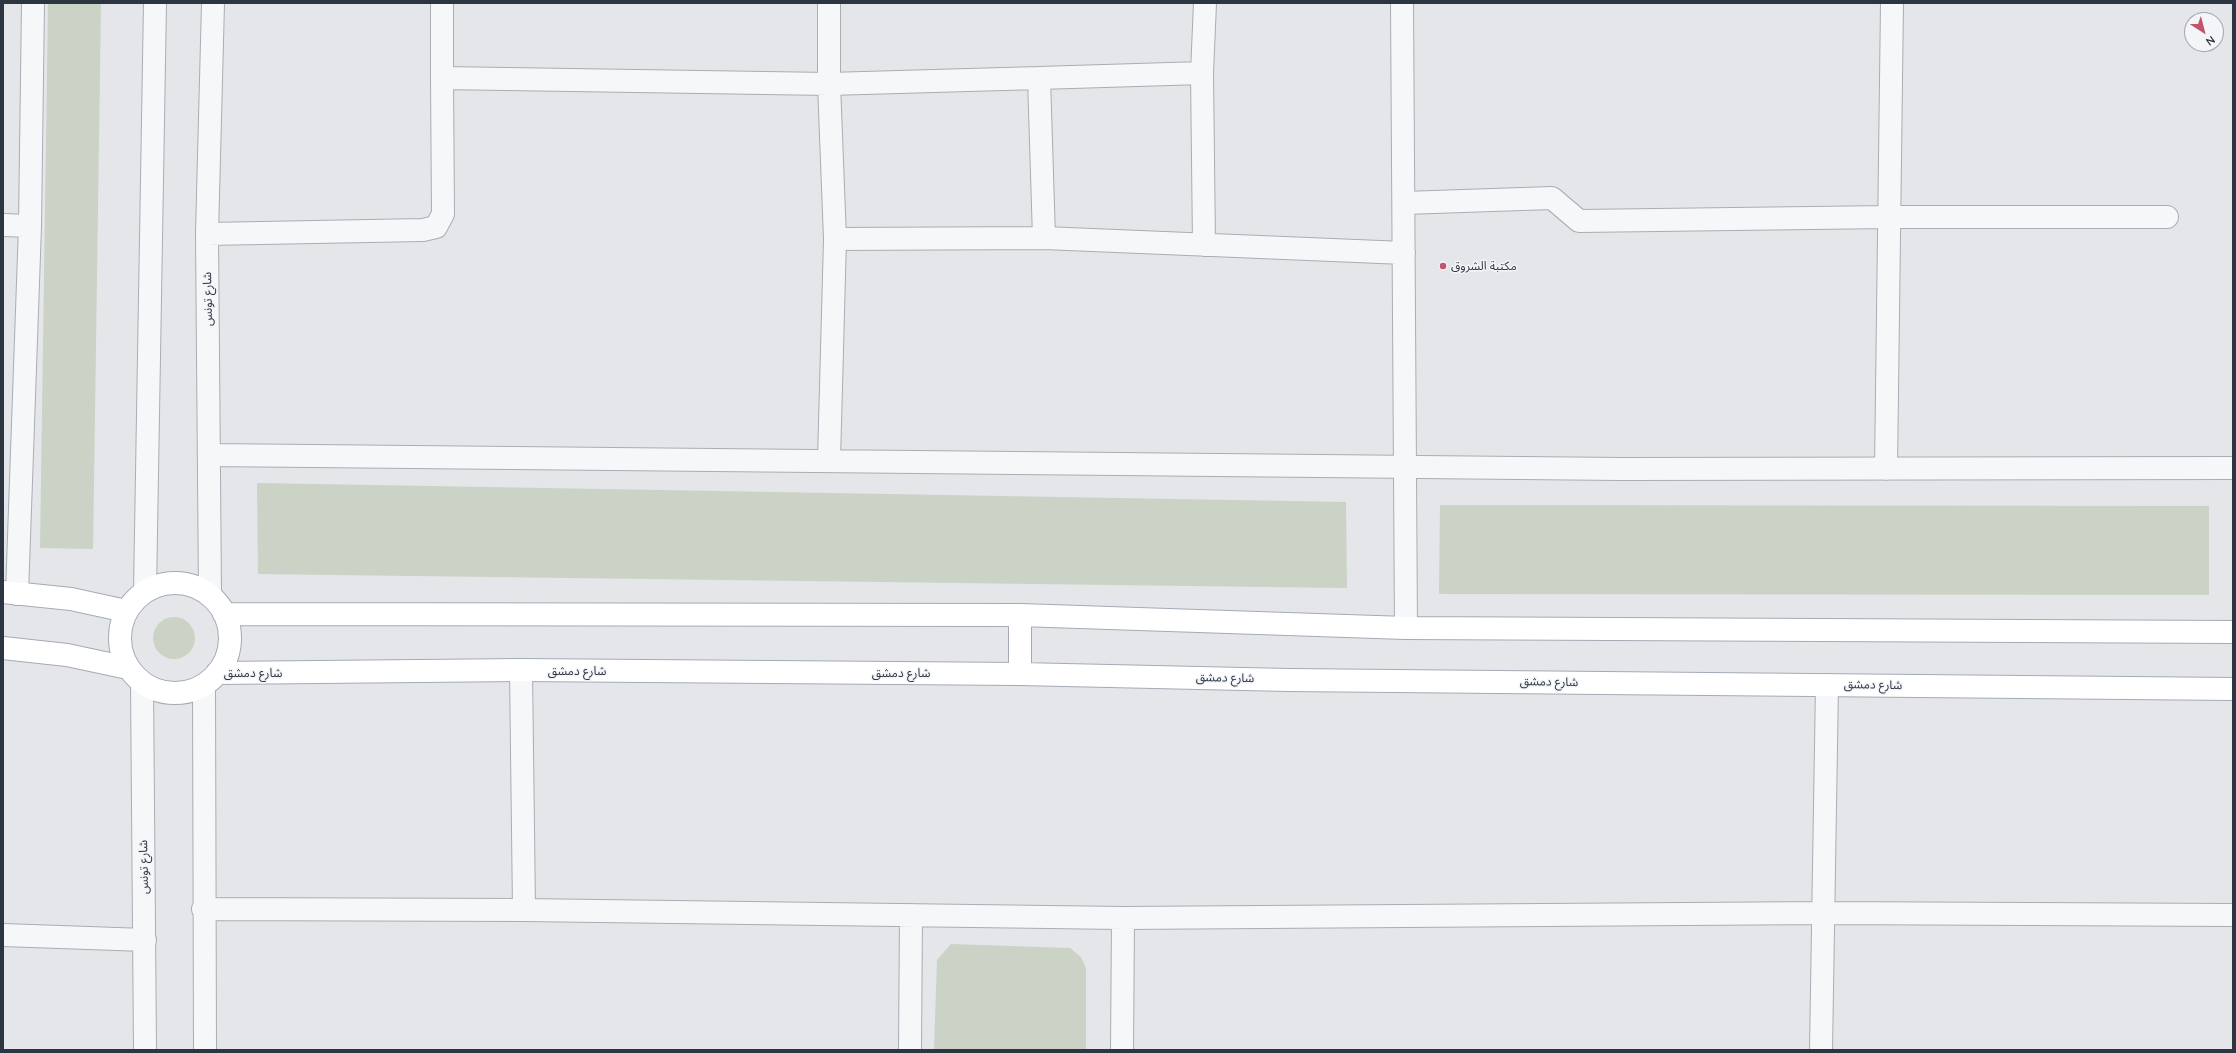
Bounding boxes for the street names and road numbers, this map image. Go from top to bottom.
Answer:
street label: شارع تونس [200,272,216,326]
street label: شارع دمشق [548,664,606,678]
street label: شارع دمشق [224,666,282,680]
street label: شارع دمشق [872,666,930,680]
street label: شارع دمشق [1196,670,1254,686]
street label: شارع دمشق [1520,674,1578,690]
street label: شارع دمشق [1844,677,1902,693]
street label: شارع تونس [136,840,152,894]

